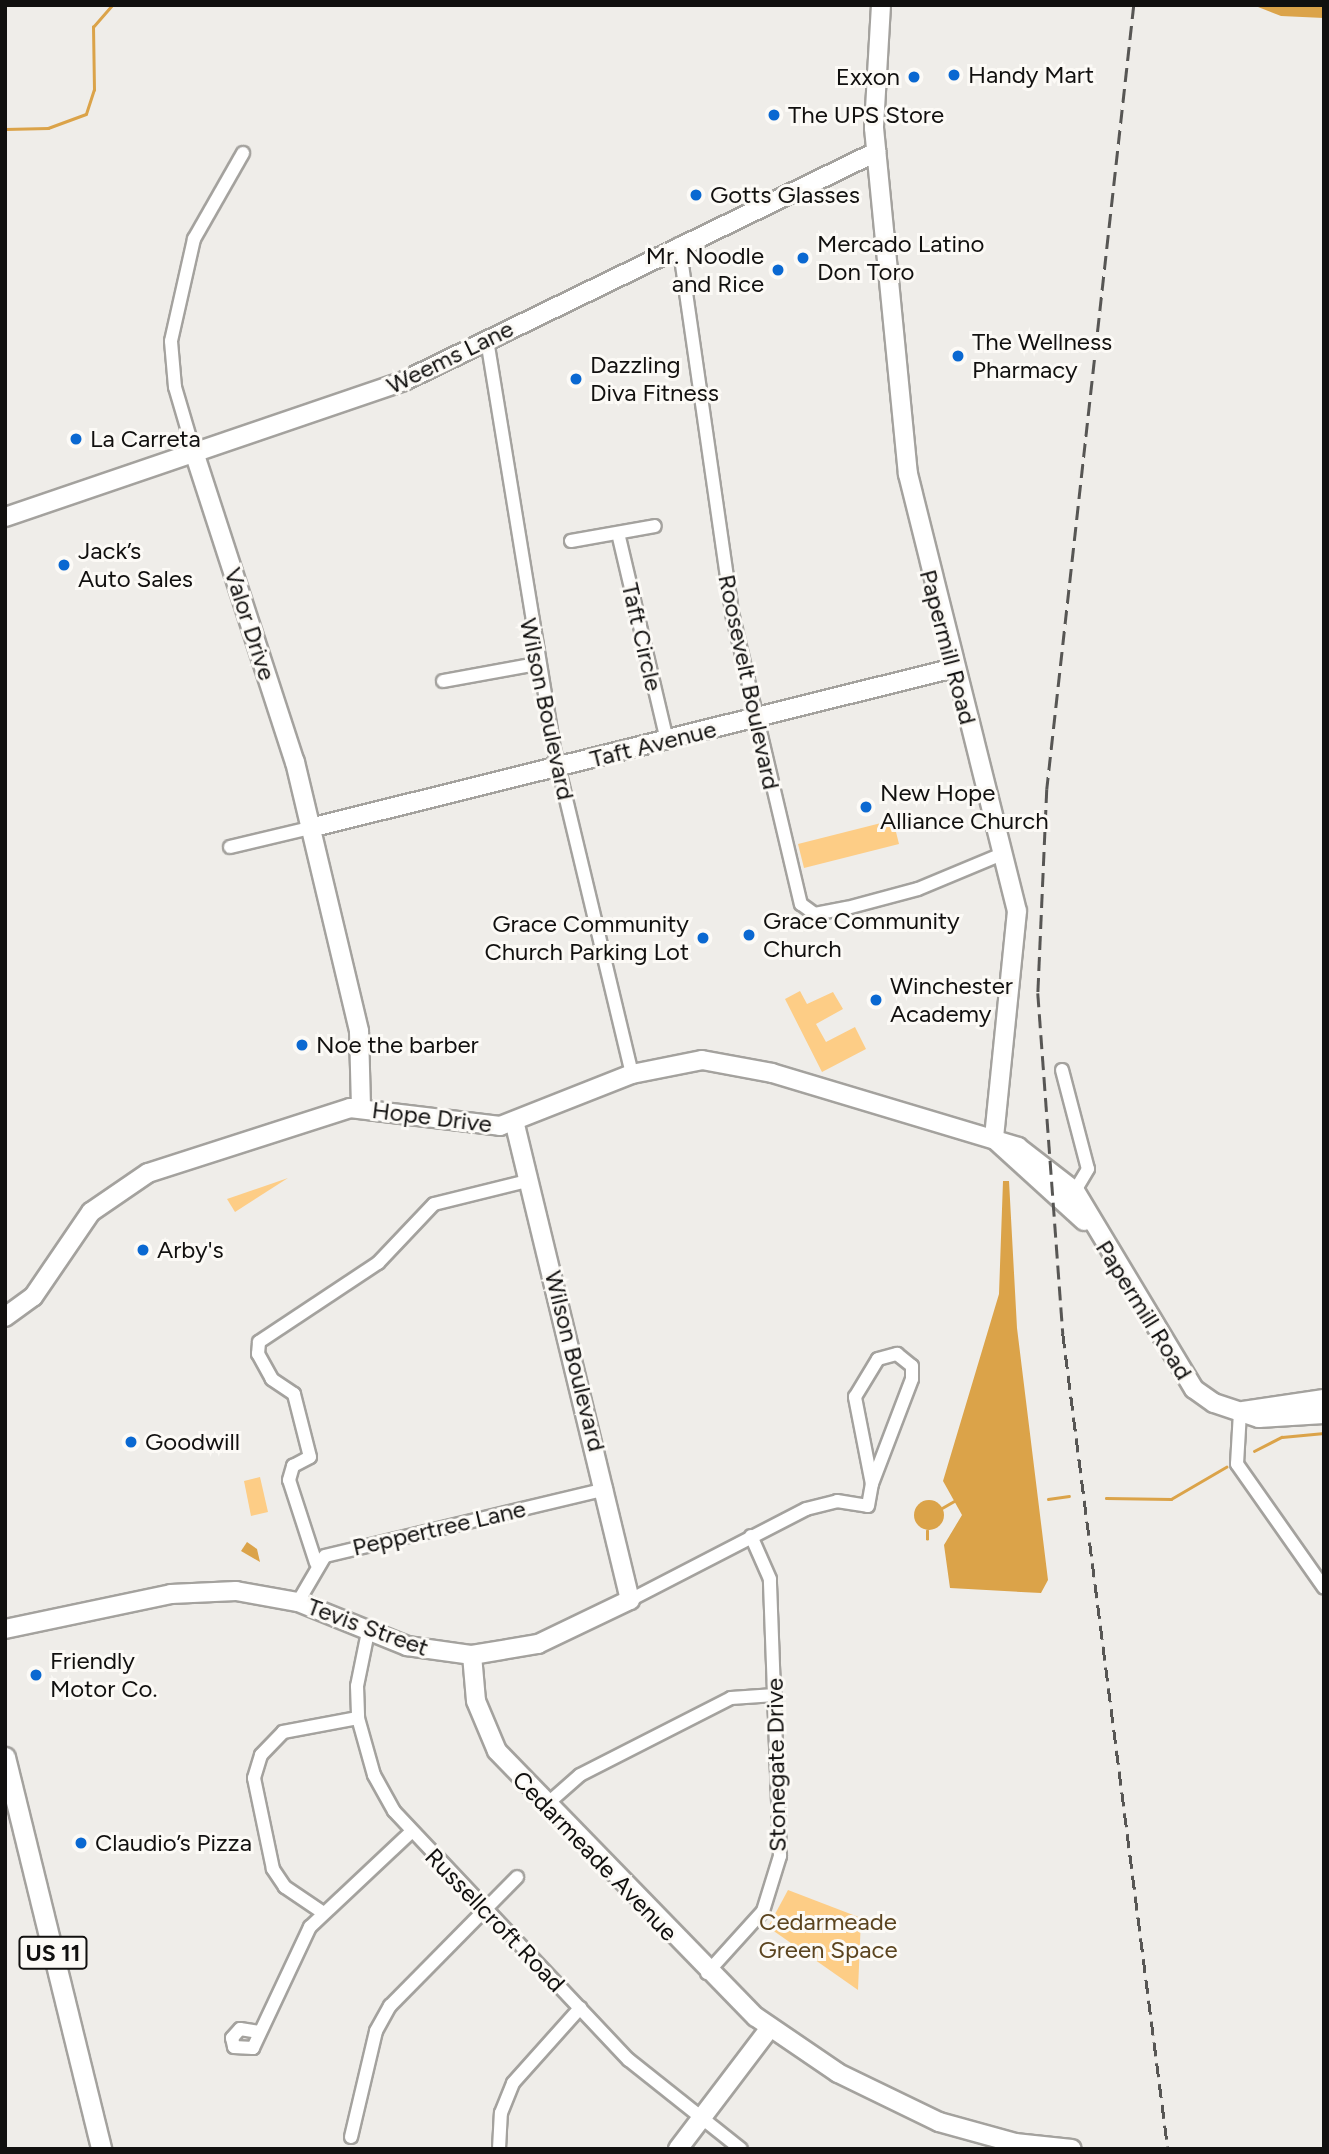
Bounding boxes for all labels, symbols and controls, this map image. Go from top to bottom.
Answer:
place label: Handy Mart [968,61,1094,89]
place label: Exxon [836,63,900,91]
marker: Handy Mart [946,67,962,83]
marker: Exxon [906,69,922,85]
place label: The UPS Store [788,101,944,129]
marker: The UPS Store [766,107,782,123]
place label: Gotts Glasses [710,181,860,209]
marker: Gotts Glasses [688,187,704,203]
place label: Mercado Latino Don Toro [817,230,984,286]
place label: Mr. Noodle and Rice [646,242,764,298]
marker: Mercado Latino Don Toro [795,250,811,266]
marker: Mr. Noodle and Rice [770,262,786,278]
street label: Weems Lane [382,314,518,400]
place label: The Wellness Pharmacy [972,328,1112,384]
marker: The Wellness Pharmacy [950,348,966,364]
place label: Dazzling Diva Fitness [590,351,719,407]
marker: Dazzling Diva Fitness [568,371,584,387]
place label: La Carreta [90,425,201,453]
marker: La Carreta [68,431,84,447]
place label: Jack’s Auto Sales [78,537,193,593]
marker: Jack’s Auto Sales [56,557,72,573]
street label: Valor Drive [218,564,282,684]
street label: Papermill Road [914,566,982,728]
street label: Roosevelt Boulevard [712,572,786,792]
street label: Taft Circle [616,580,668,694]
street label: Wilson Boulevard [514,616,580,802]
street label: Taft Avenue [587,714,719,774]
place label: New Hope Alliance Church [880,779,1049,835]
marker: New Hope Alliance Church [858,799,874,815]
place label: Grace Community Church [763,907,960,963]
place label: Grace Community Church Parking Lot [484,910,689,966]
marker: Grace Community Church [741,927,757,943]
marker: Grace Community Church Parking Lot [695,930,711,946]
place label: Winchester Academy [890,972,1013,1028]
marker: Winchester Academy [868,992,884,1008]
place label: Noe the barber [316,1031,479,1059]
marker: Noe the barber [294,1037,310,1053]
street label: Hope Drive [370,1095,494,1139]
street label: Papermill Road [1090,1235,1198,1385]
place label: Arby's [157,1236,224,1264]
marker: Arby's [135,1242,151,1258]
street label: Wilson Boulevard [539,1268,611,1454]
place label: Goodwill [145,1428,240,1456]
marker: Goodwill [123,1434,139,1450]
street label: Peppertree Lane [350,1494,528,1562]
street label: Tevis Street [303,1592,433,1662]
place label: Friendly Motor Co. [50,1647,157,1703]
marker: Friendly Motor Co. [28,1667,44,1683]
street label: Stonegate Drive [760,1678,792,1852]
street label: Cedarmeade Avenue [507,1765,683,1947]
place label: Claudio’s Pizza [95,1829,252,1857]
marker: Claudio’s Pizza [73,1835,89,1851]
street label: Russellcroft Road [419,1842,571,1998]
park label: Cedarmeade Green Space [758,1908,898,1964]
road number: US 11 [18,1934,88,1972]

